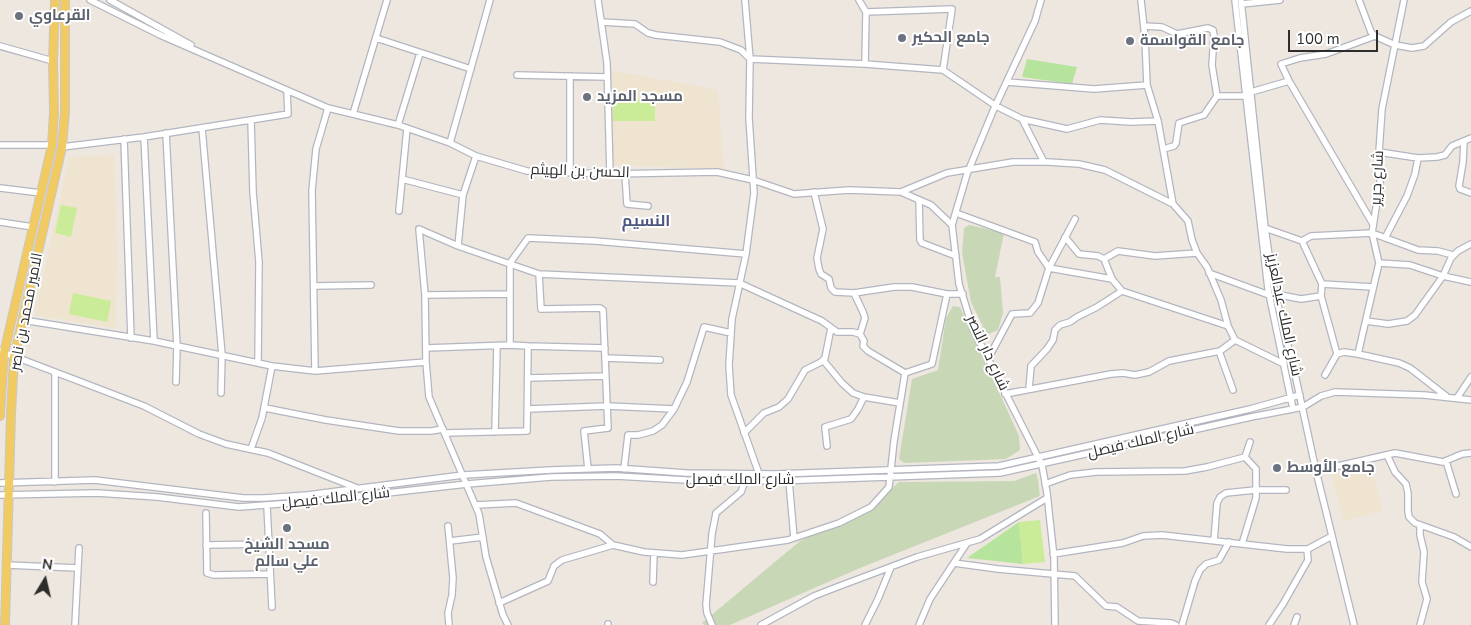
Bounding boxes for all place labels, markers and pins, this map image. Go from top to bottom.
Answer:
place label: القرعاوي [29,7,91,25]
marker: القرعاوي [13,10,25,22]
place label: جامع الحكير [912,29,990,47]
marker: جامع الحكير [896,32,908,44]
place label: جامع القواسمة [1140,32,1244,50]
marker: جامع القواسمة [1124,35,1136,47]
place label: مسجد المزيد [597,88,683,106]
marker: مسجد المزيد [581,91,593,103]
place label: جامع الأوسط [1287,459,1375,477]
marker: جامع الأوسط [1271,462,1283,474]
marker: مسجد الشيخ علي سالم [281,522,293,534]
place label: مسجد الشيخ علي سالم [244,536,330,571]

